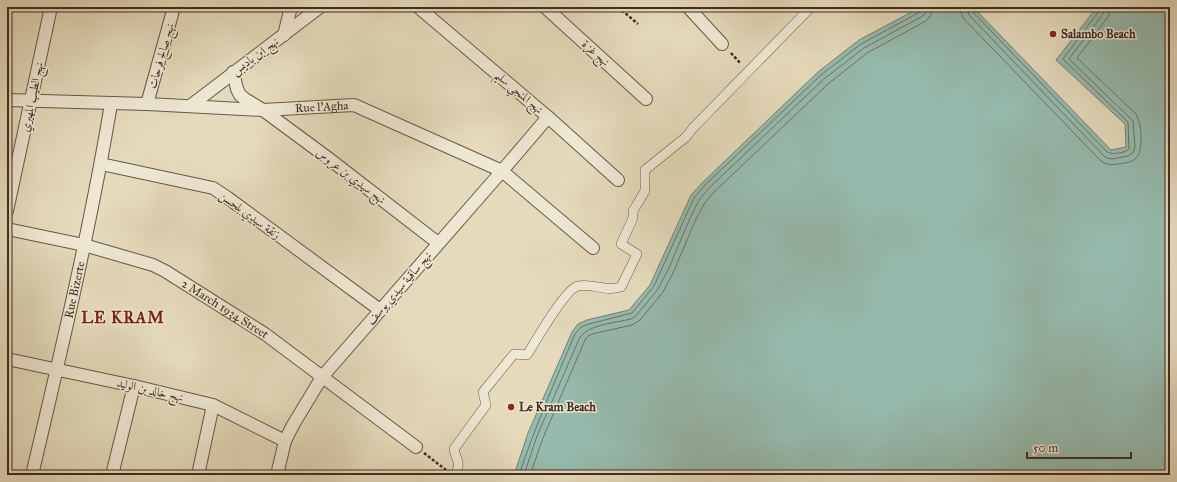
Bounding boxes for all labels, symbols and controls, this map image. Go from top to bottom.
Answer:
street label: نهج صالح فرحات [145,22,181,91]
place label: Salambo Beach [1061,27,1136,41]
marker: Salambo Beach [1048,29,1058,39]
street label: نهج ابن باديس [228,34,284,81]
street label: نهج غزة [577,37,613,72]
street label: نهج الطيب المهيري [18,61,50,134]
street label: نهج المنجي سليم [489,68,546,120]
street label: Rue l'Agha [295,98,350,115]
street label: نهج سيدي بن عروس [311,145,389,210]
street label: زنقة سيدي بلحسن [215,188,283,244]
street label: نهج ساقية سيدي يوسف [363,249,438,330]
street label: Rue Bizerte [62,260,88,320]
street label: 2 March 1934 Street [179,276,272,342]
district label: LE KRAM [81,308,165,327]
street label: نهج خالد بن الوليد [114,376,185,408]
place label: Le Kram Beach [519,400,596,414]
marker: Le Kram Beach [506,402,516,412]
scale bar [1027,434,1131,460]
text: 50 m [1033,441,1058,455]

